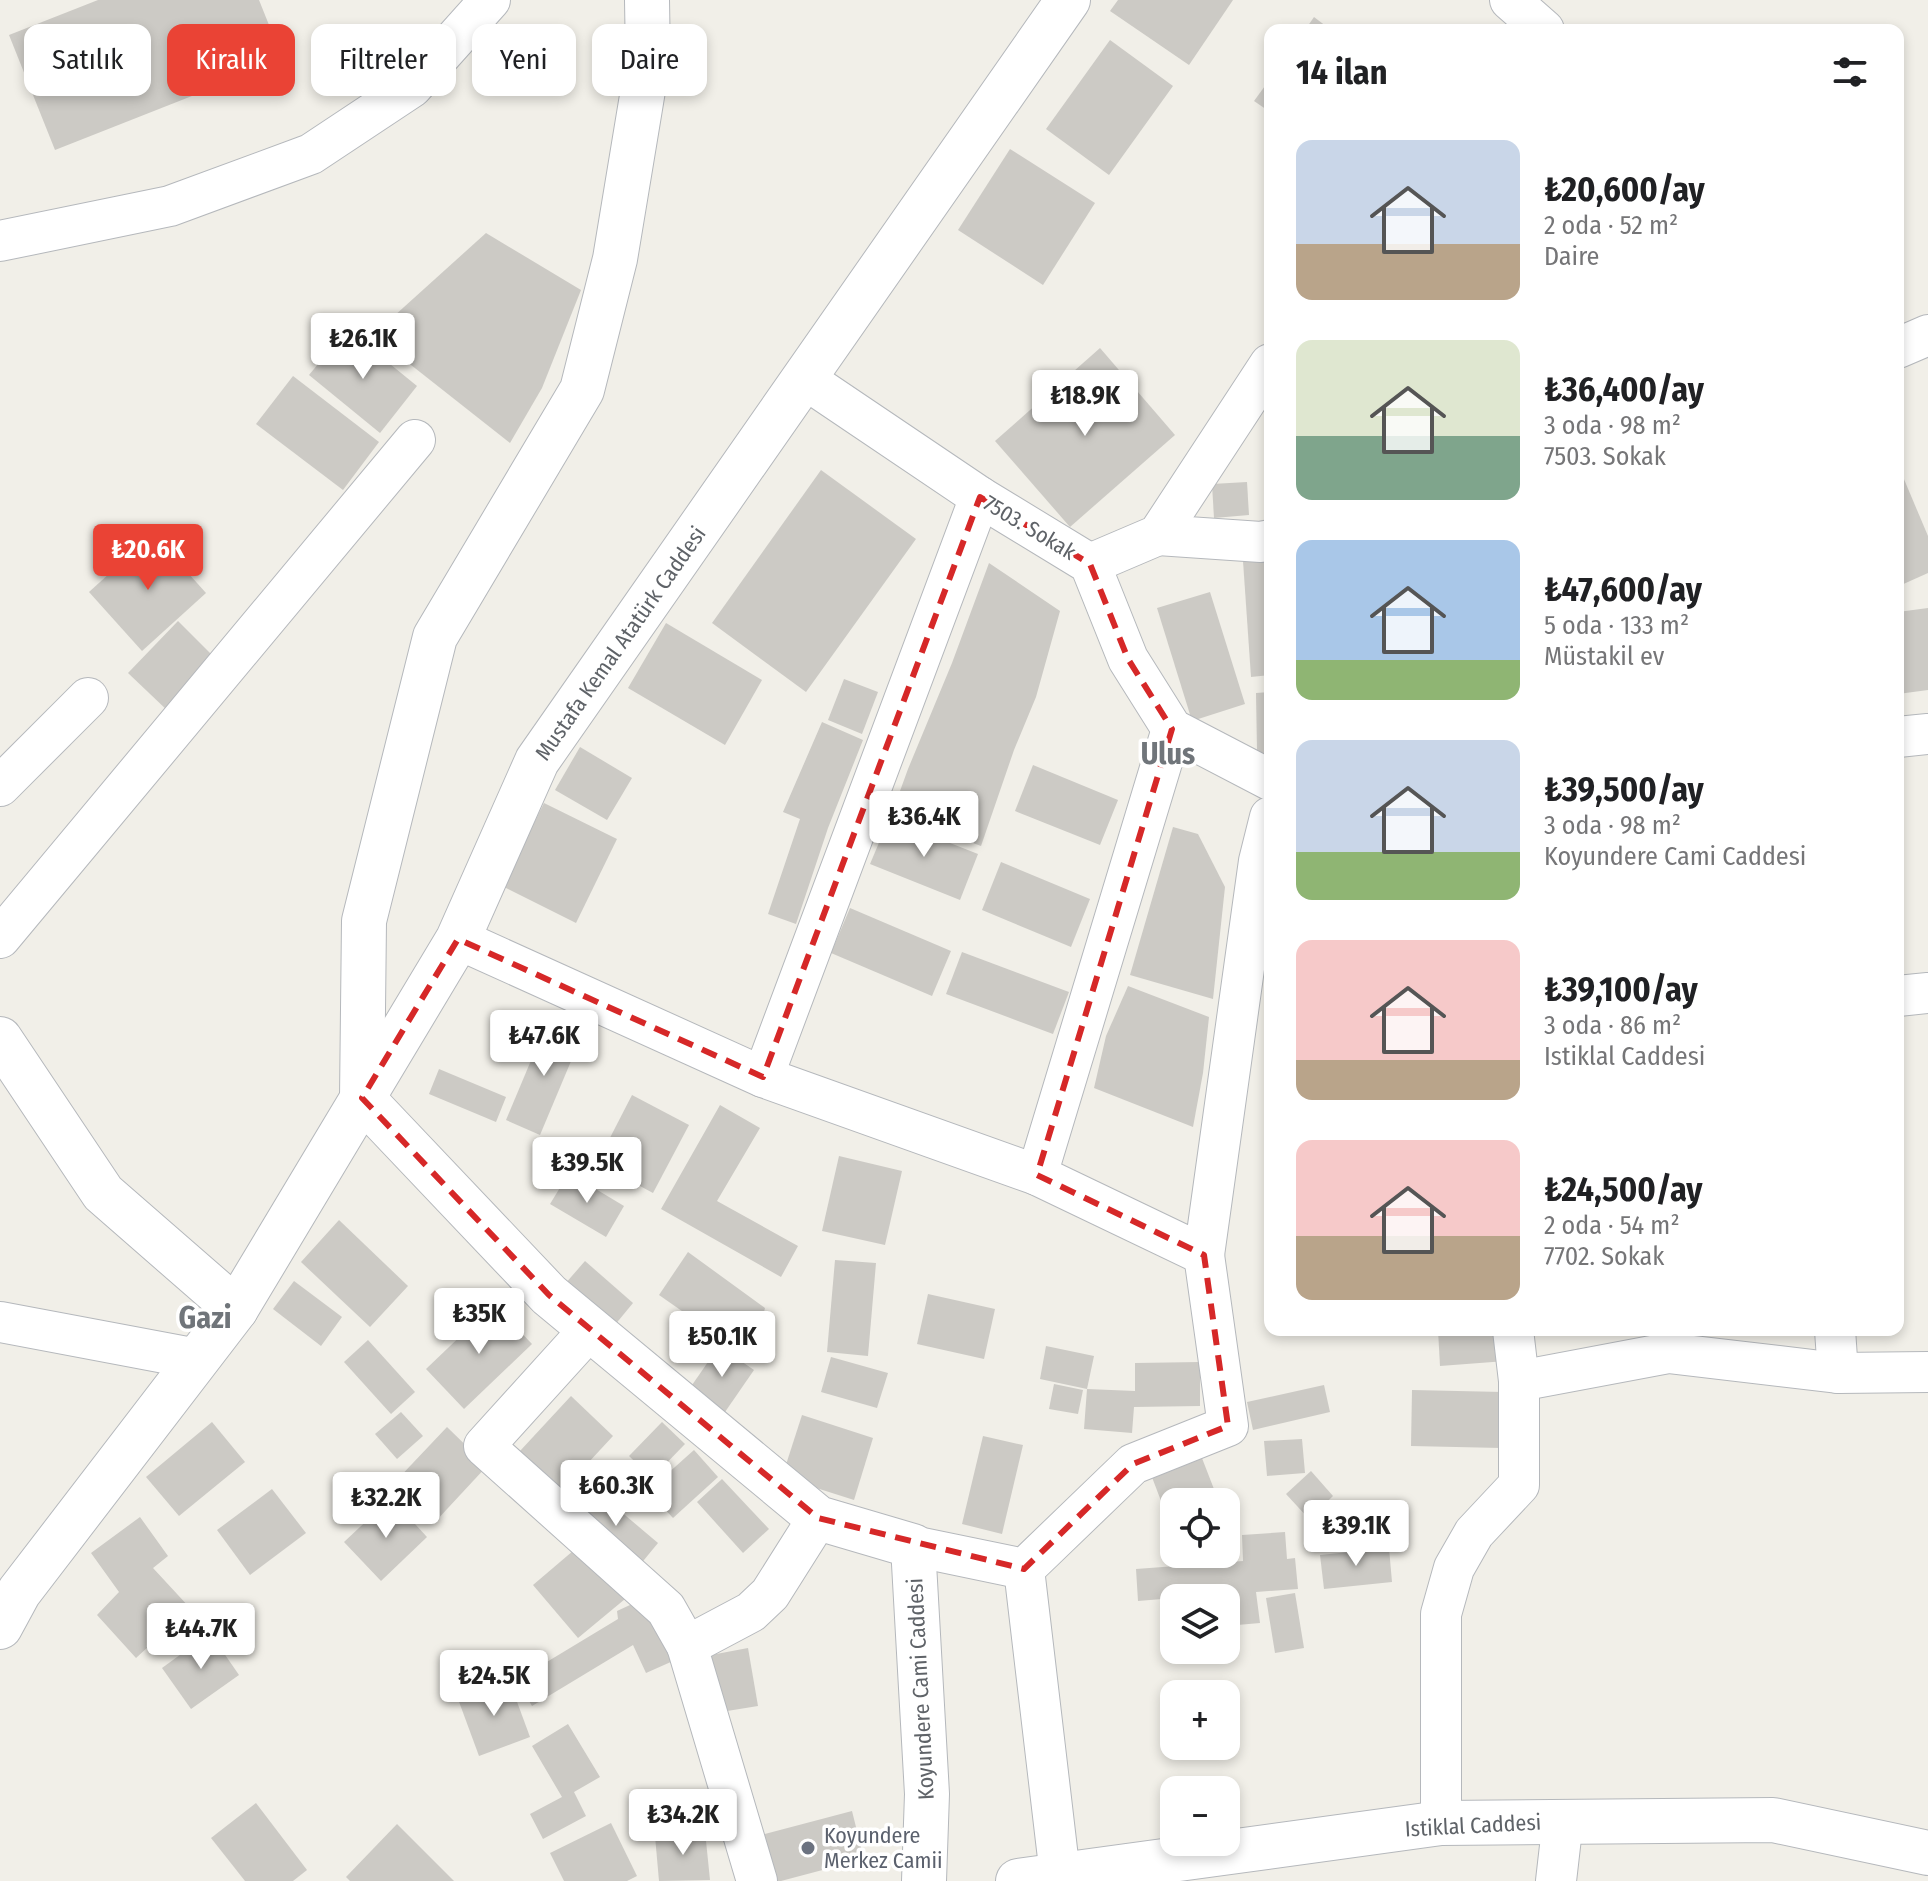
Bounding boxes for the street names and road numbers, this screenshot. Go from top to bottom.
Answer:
street label: 7503. Sokak [979,489,1082,566]
street label: Mustafa Kemal Atatürk Caddesi [529,521,712,766]
street label: Koyundere Cami Caddesi [901,1577,940,1801]
street label: Istiklal Caddesi [1404,1808,1542,1843]

